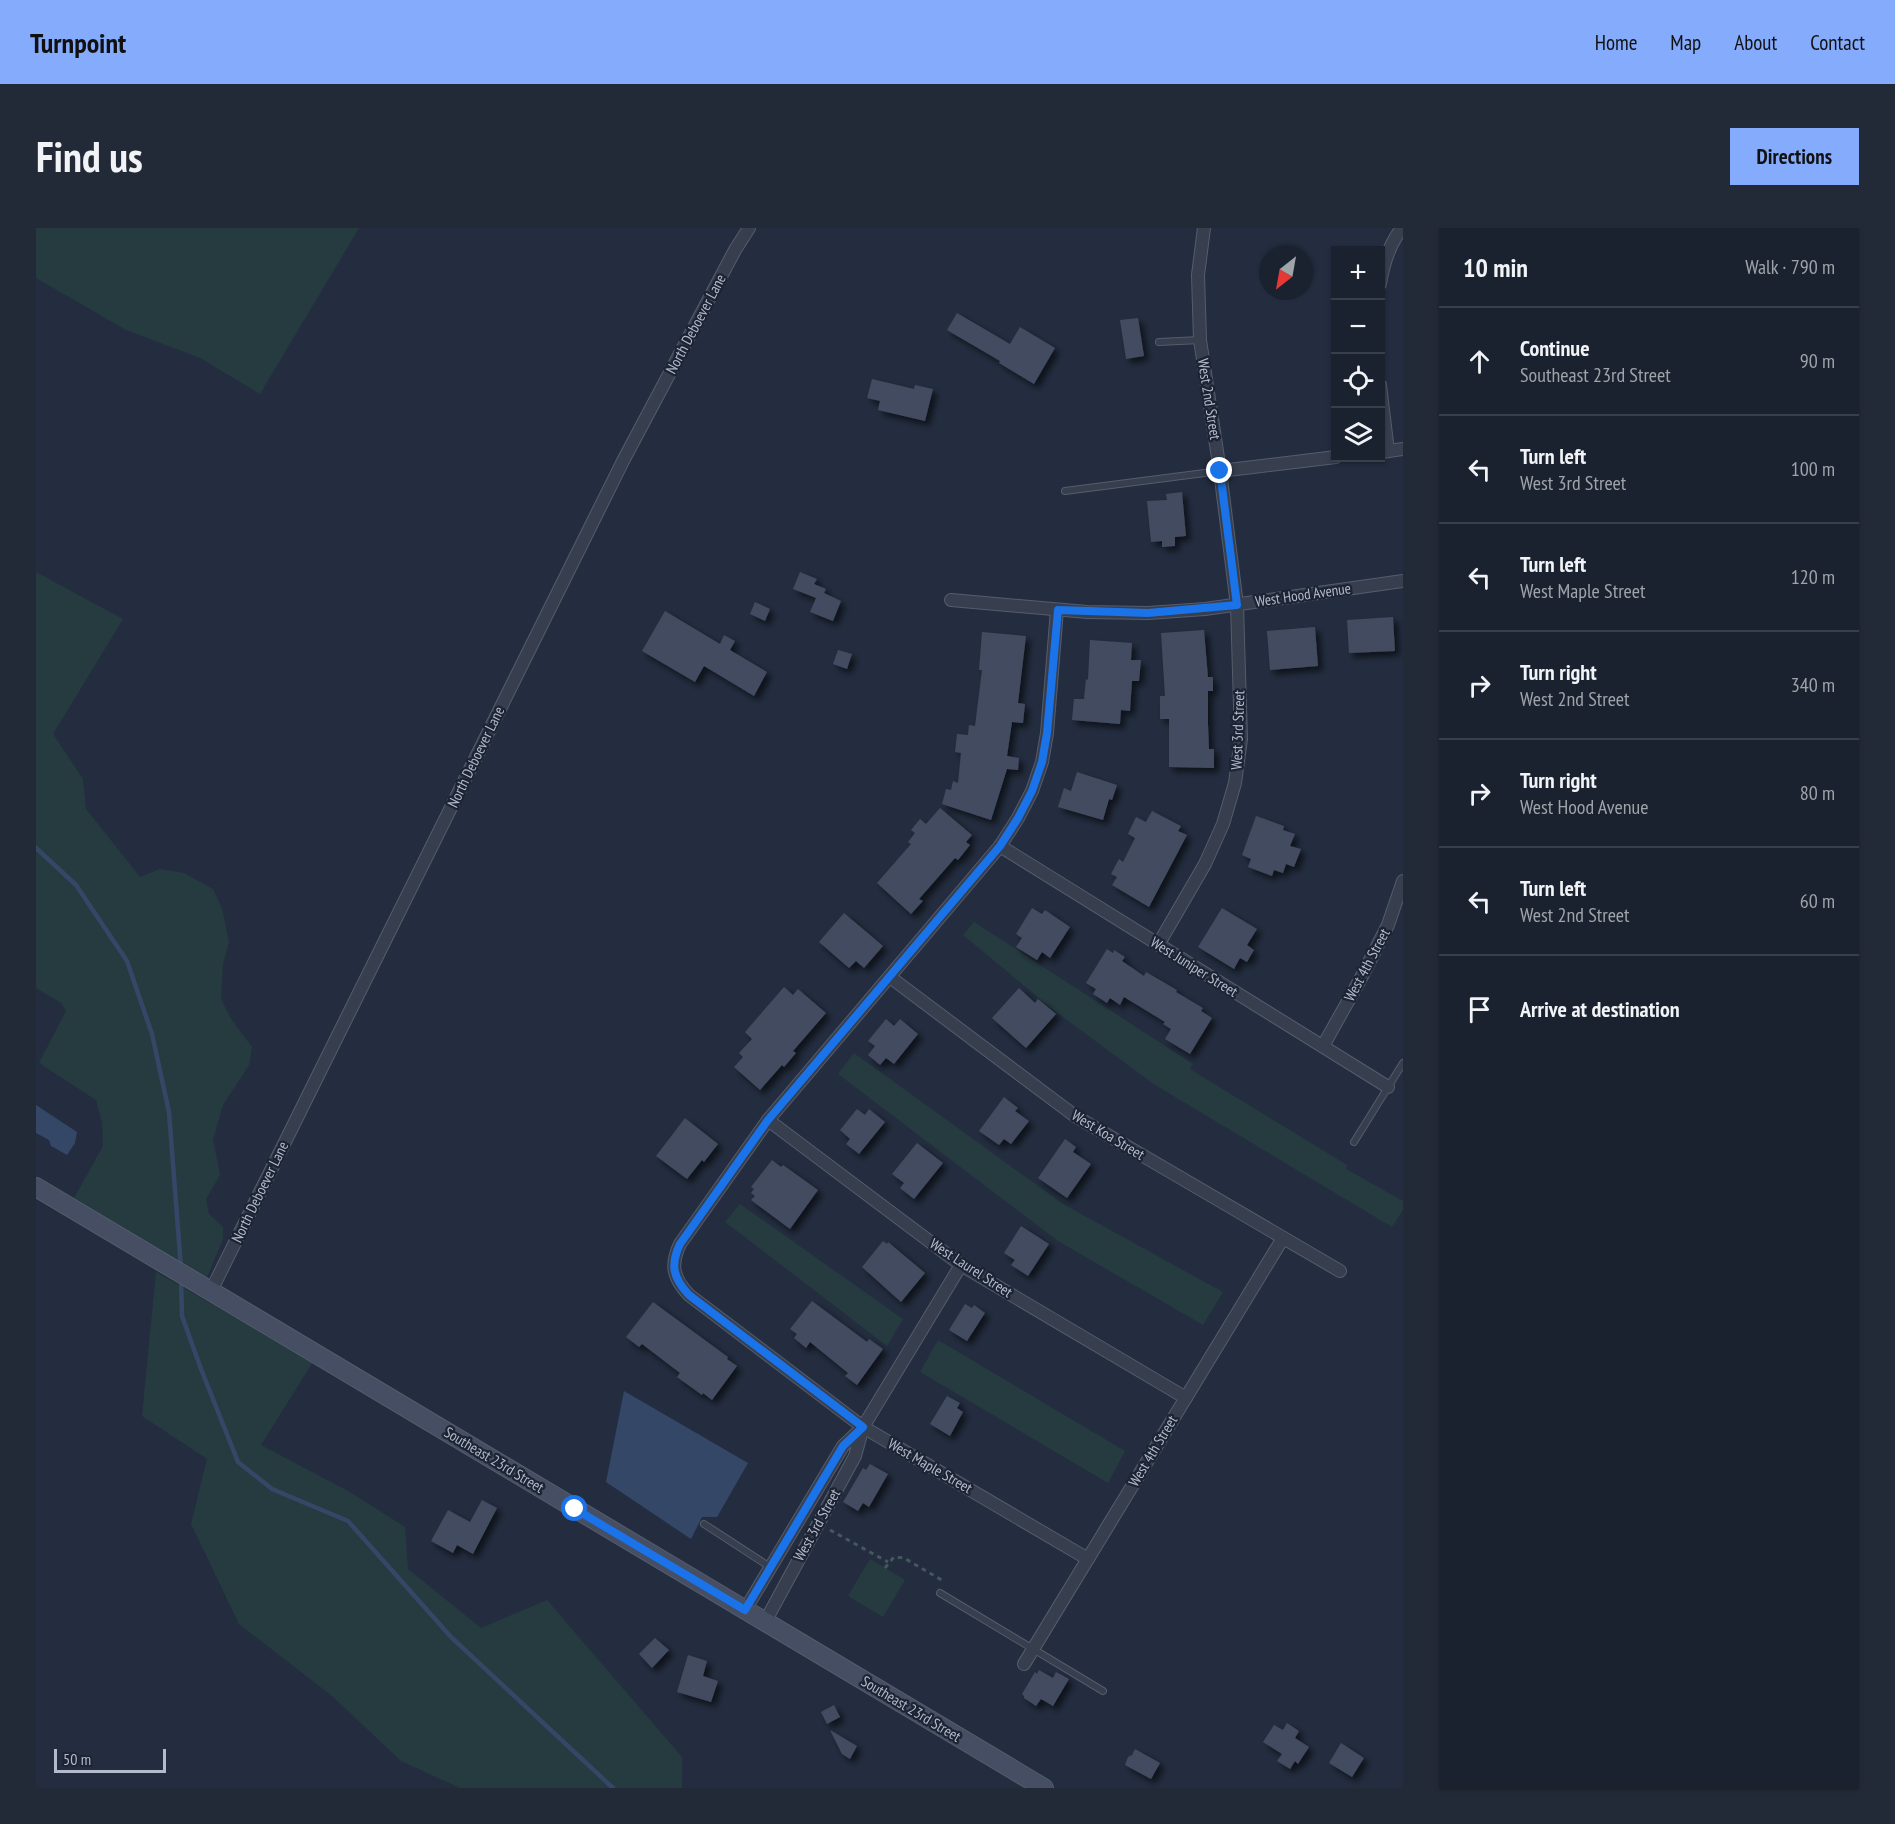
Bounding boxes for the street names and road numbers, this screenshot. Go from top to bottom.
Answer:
street label: North Deboever Lane [661,271,730,377]
street label: West 2nd Street [1194,357,1225,441]
street label: West Hood Avenue [1254,578,1352,611]
street label: West 3rd Street [1227,690,1248,770]
street label: North Deboever Lane [443,703,508,810]
street label: West 4th Street [1339,925,1394,1004]
street label: West Juniper Street [1147,932,1241,1001]
street label: West Koa Street [1068,1105,1148,1164]
street label: North Deboever Lane [227,1138,292,1245]
street label: West Laurel Street [926,1234,1016,1301]
street label: West 4th Street [1124,1412,1181,1490]
street label: Southeast 23rd Street [441,1422,548,1497]
street label: West Maple Street [885,1434,976,1497]
street label: West 3rd Street [789,1485,844,1564]
street label: Southeast 23rd Street [858,1671,965,1746]

